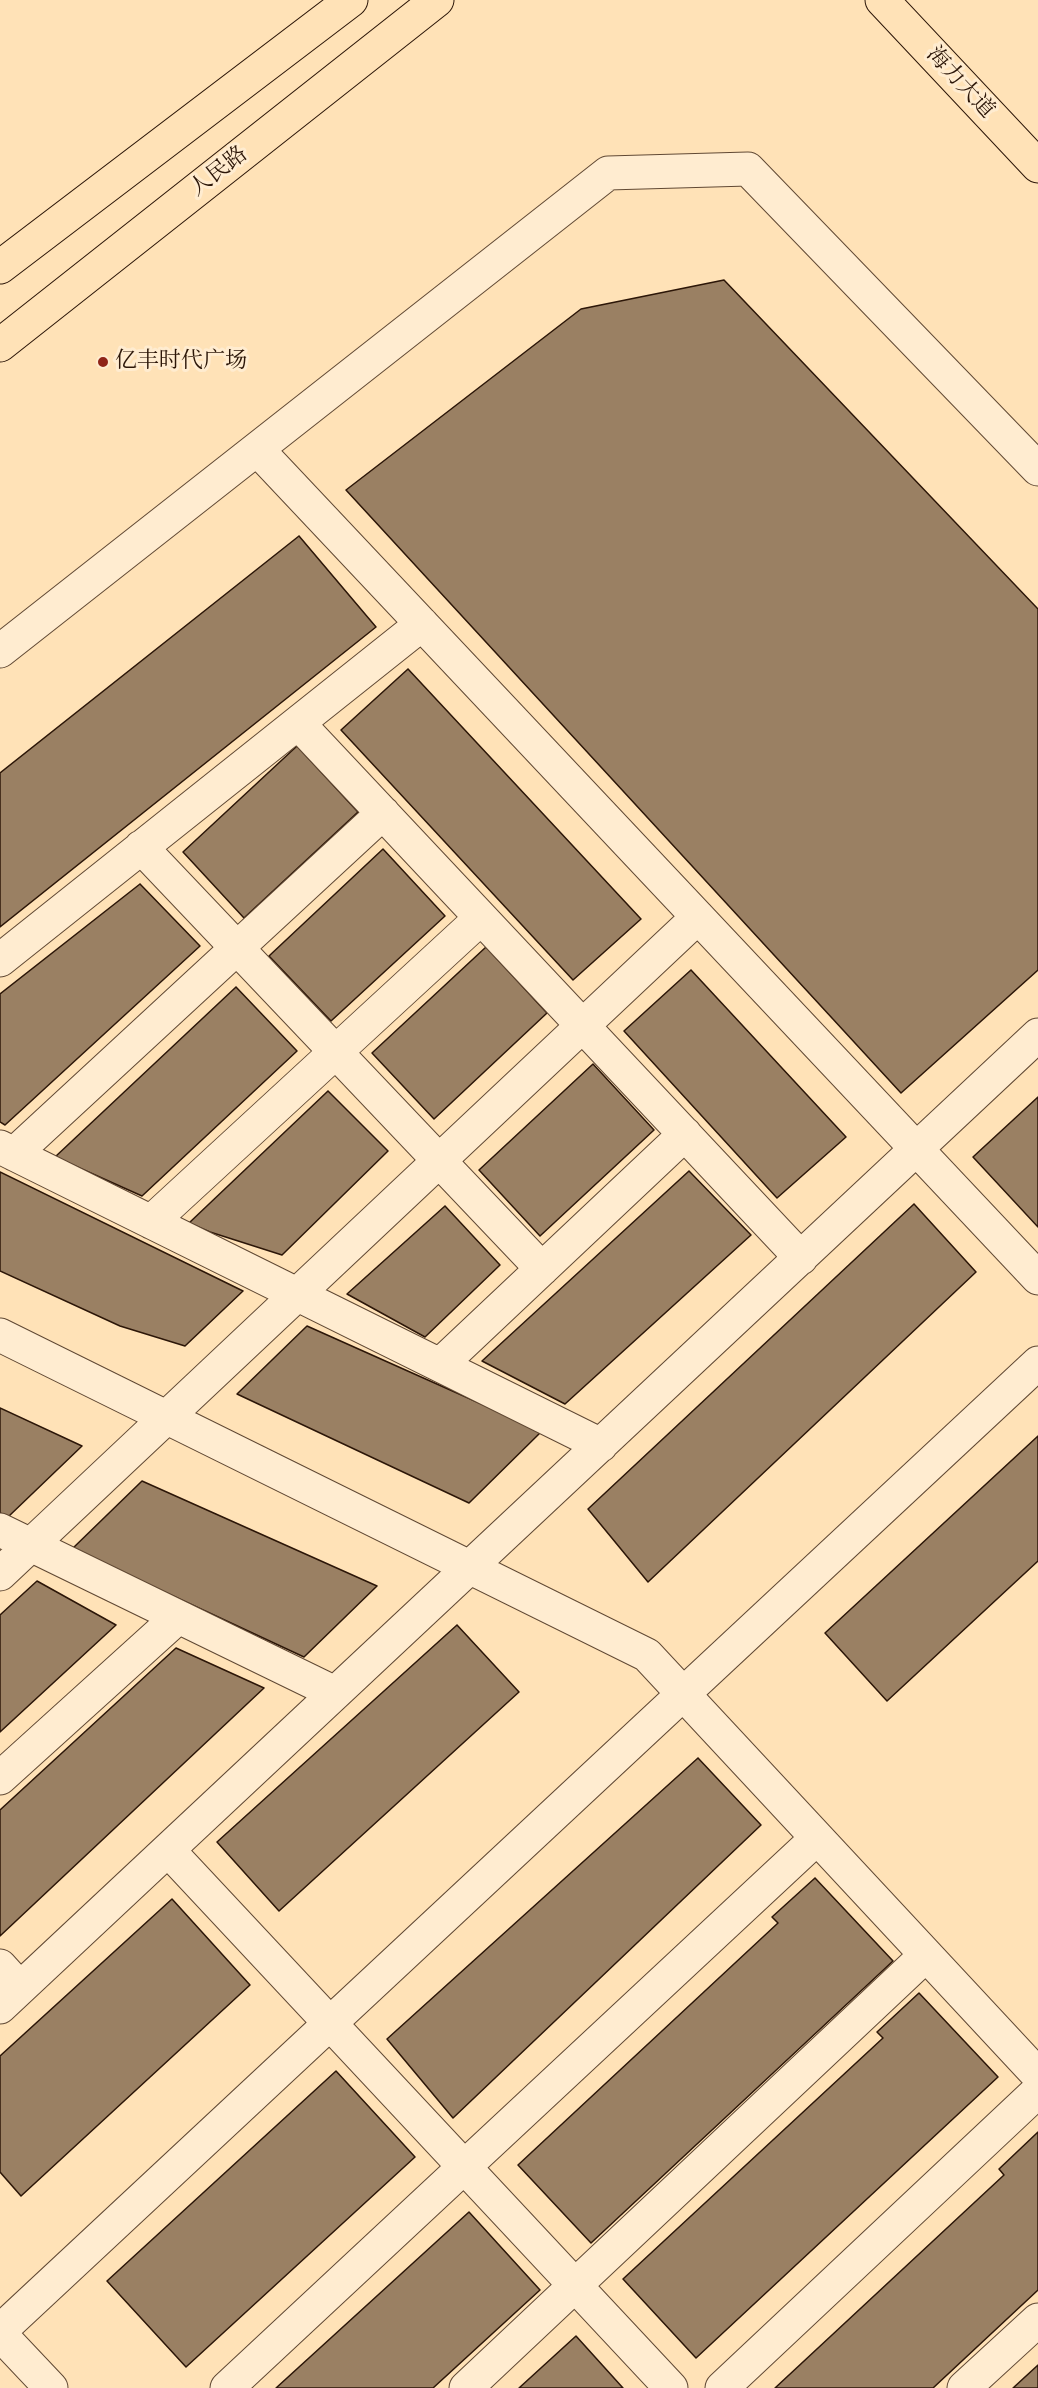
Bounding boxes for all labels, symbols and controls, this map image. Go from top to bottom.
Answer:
street label: 海力大道 [920,42,1000,124]
street label: 人民路 [185,141,253,203]
place label: 亿丰时代广场 [115,349,247,375]
marker: 亿丰时代广场 [96,355,110,369]

